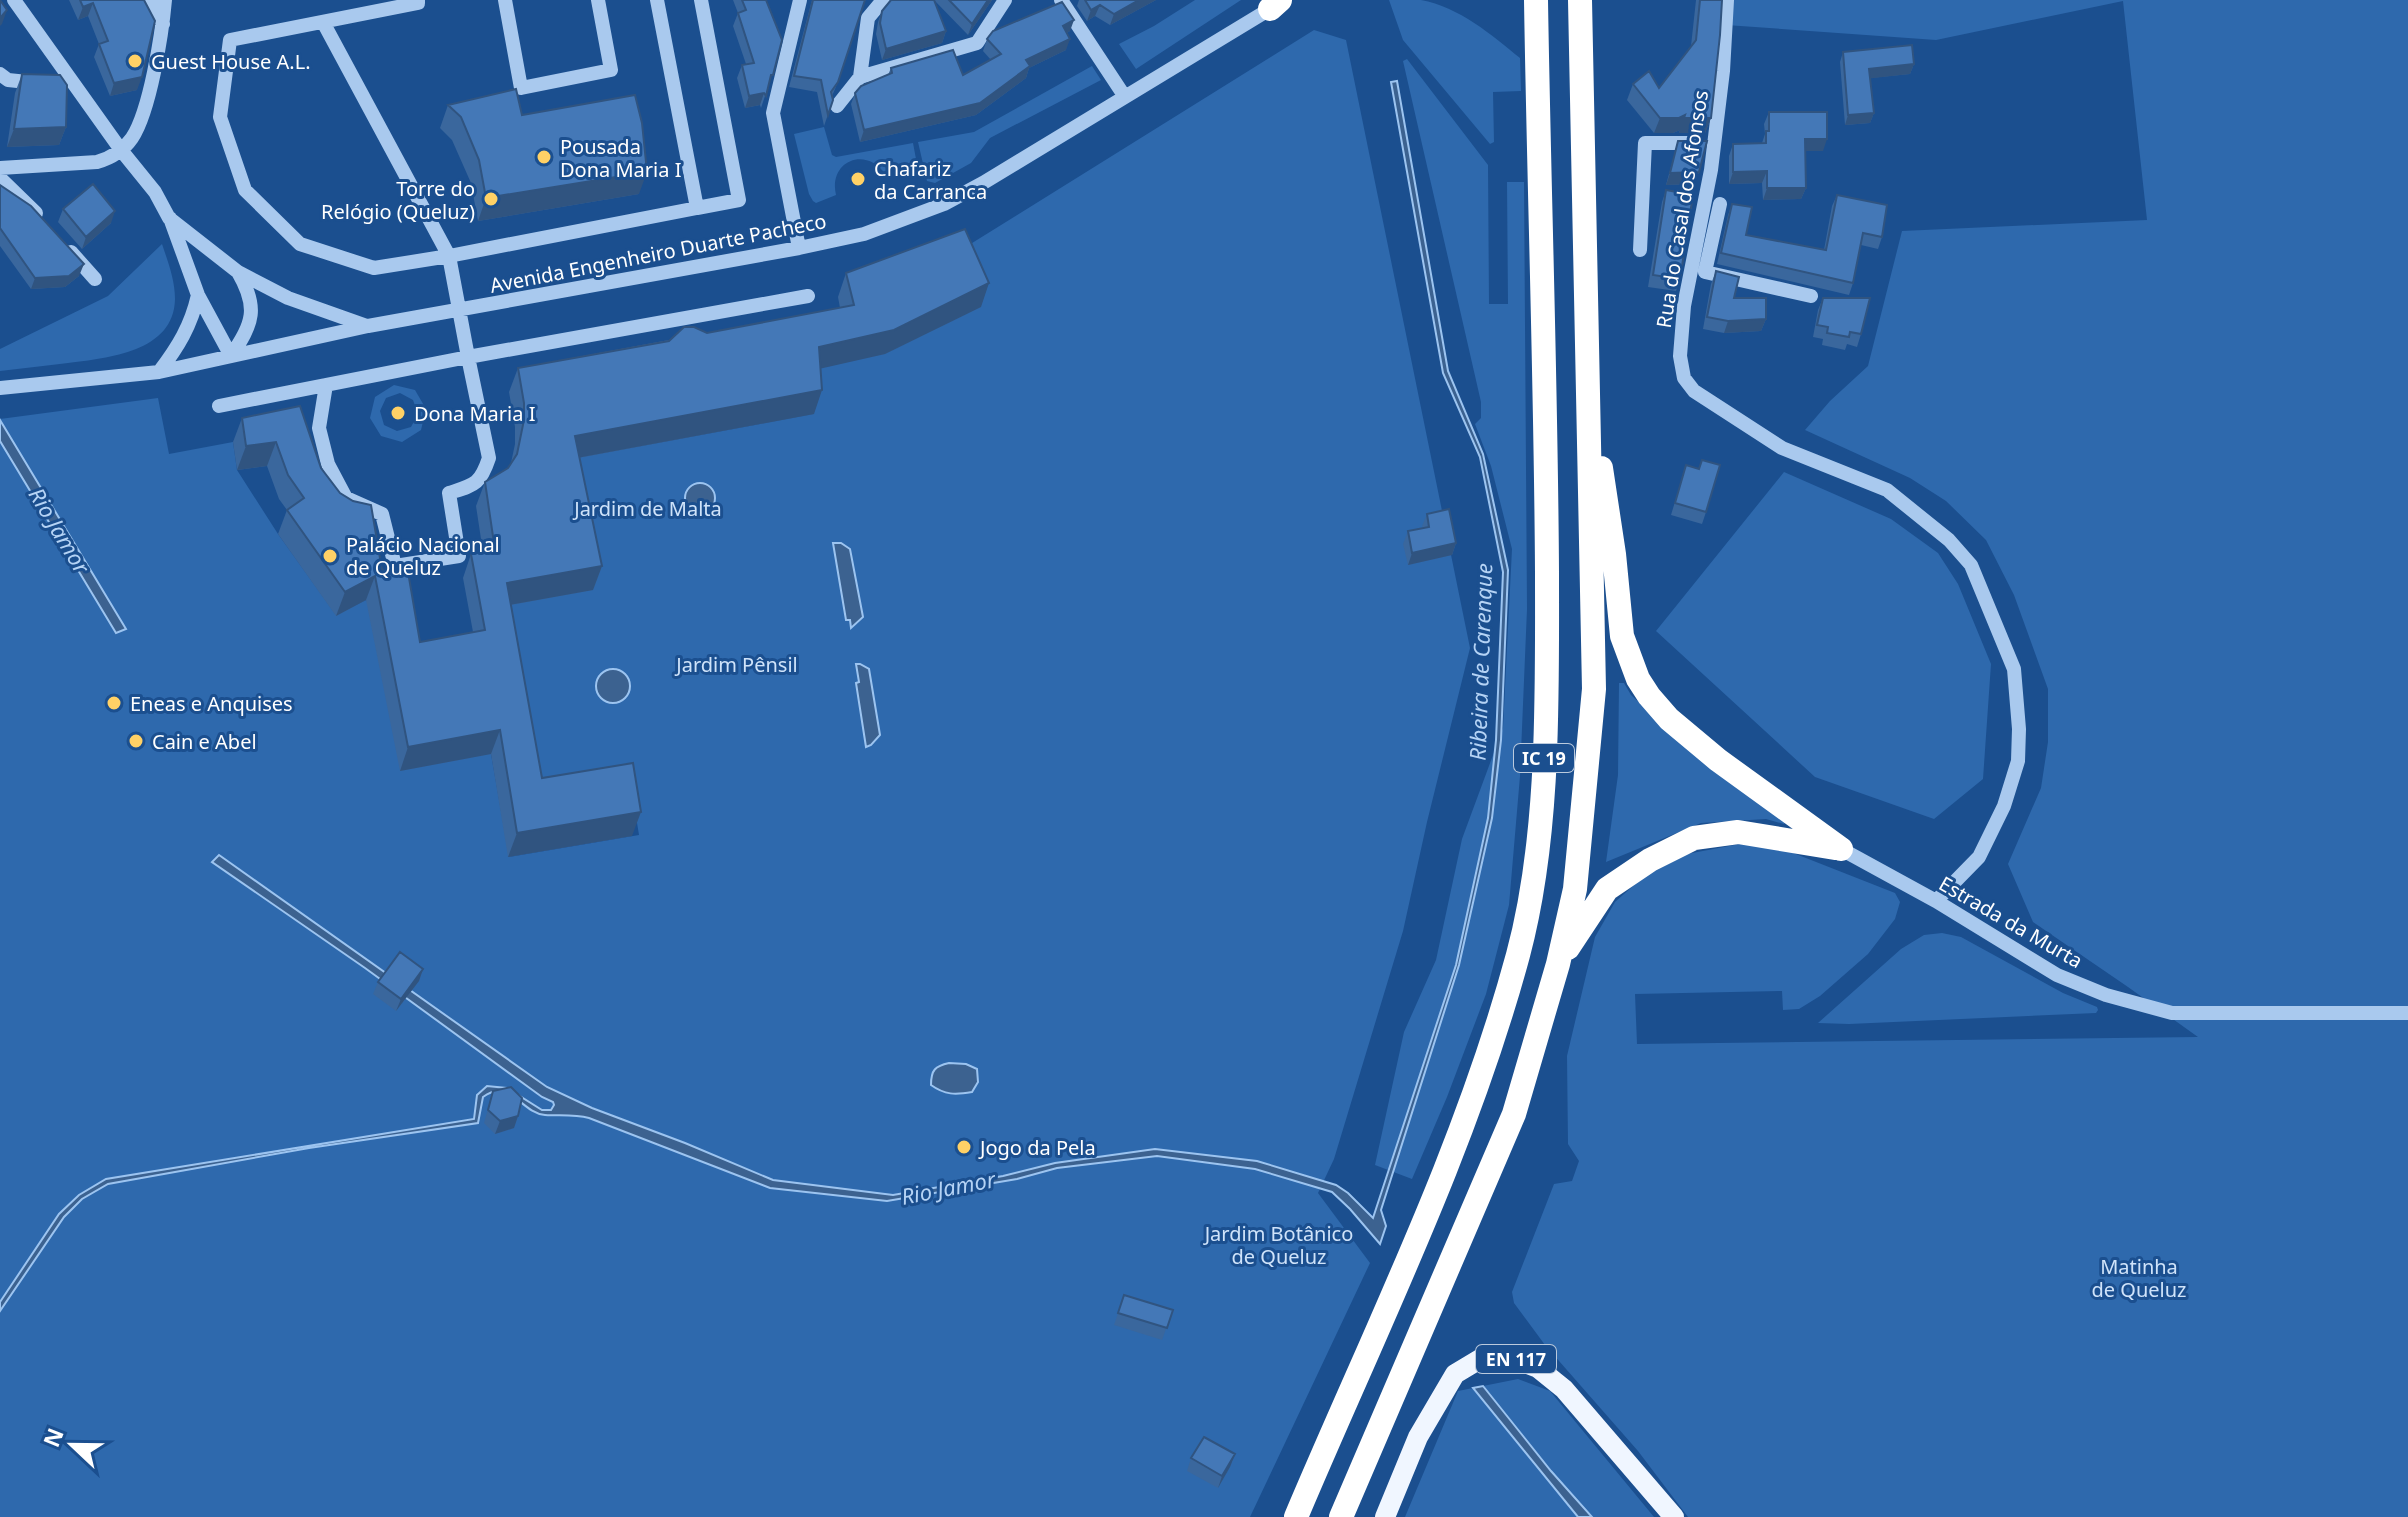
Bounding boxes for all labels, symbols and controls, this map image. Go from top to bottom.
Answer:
place label: Guest House A.L. [151,48,311,75]
marker: Guest House A.L. [126,52,144,70]
street label: Rua do Casal dos Afonsos [1650,88,1714,330]
place label: Pousada Dona Maria I [560,133,681,183]
marker: Pousada Dona Maria I [535,148,553,166]
place label: Chafariz da Carranca [874,155,987,205]
marker: Chafariz da Carranca [849,170,867,188]
place label: Torre do Relógio (Queluz) [321,175,475,225]
marker: Torre do Relógio (Queluz) [482,190,500,208]
street label: Avenida Engenheiro Duarte Pacheco [487,207,829,299]
place label: Dona Maria I [414,400,535,427]
marker: Dona Maria I [389,404,407,422]
water label: Rio Jamor [23,481,98,580]
park label: Jardim de Malta [572,495,722,522]
place label: Palácio Nacional de Queluz [346,531,500,581]
marker: Palácio Nacional de Queluz [321,547,339,565]
water label: Ribeira de Carenque [1462,563,1498,761]
park label: Jardim Pênsil [674,651,798,678]
place label: Eneas e Anquises [130,690,293,717]
marker: Eneas e Anquises [105,694,123,712]
place label: Cain e Abel [152,728,257,755]
marker: Cain e Abel [127,732,145,750]
road number: IC 19 [1514,744,1574,772]
street label: Estrada da Murta [1934,870,2088,974]
place label: Jogo da Pela [978,1134,1096,1161]
marker: Jogo da Pela [955,1138,973,1156]
water label: Rio Jamor [898,1163,999,1211]
park label: Jardim Botânico de Queluz [1203,1220,1353,1270]
park label: Matinha de Queluz [2092,1253,2186,1303]
road number: EN 117 [1476,1345,1556,1373]
north arrow [32,1405,112,1485]
text: N [35,1423,70,1451]

